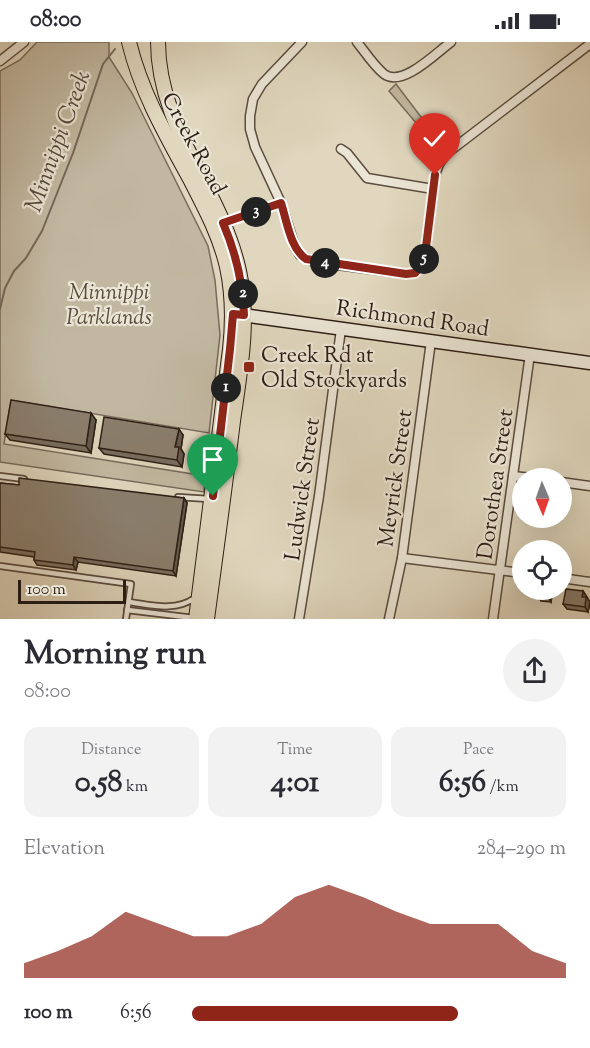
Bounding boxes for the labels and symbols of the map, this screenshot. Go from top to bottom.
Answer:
water label: Minnippi Creek [18,66,100,217]
street label: Creek Road [152,87,233,201]
pin [409,113,460,175]
pin: 3 [241,197,271,227]
pin: 5 [409,244,439,274]
pin: 4 [310,248,340,278]
park label: Minnippi Parklands [66,278,152,335]
pin: 2 [228,279,258,309]
street label: Richmond Road [334,293,491,347]
place label: Creek Rd at Old Stockyards [261,341,407,398]
marker: Creek Rd at Old Stockyards [242,360,256,374]
pin: 1 [211,373,241,403]
street label: Meyrick Street [371,407,423,549]
street label: Dorothea Street [471,407,523,562]
street label: Ludwick Street [278,415,330,563]
pin [187,434,238,496]
north arrow [512,468,572,528]
scale bar [18,577,126,604]

